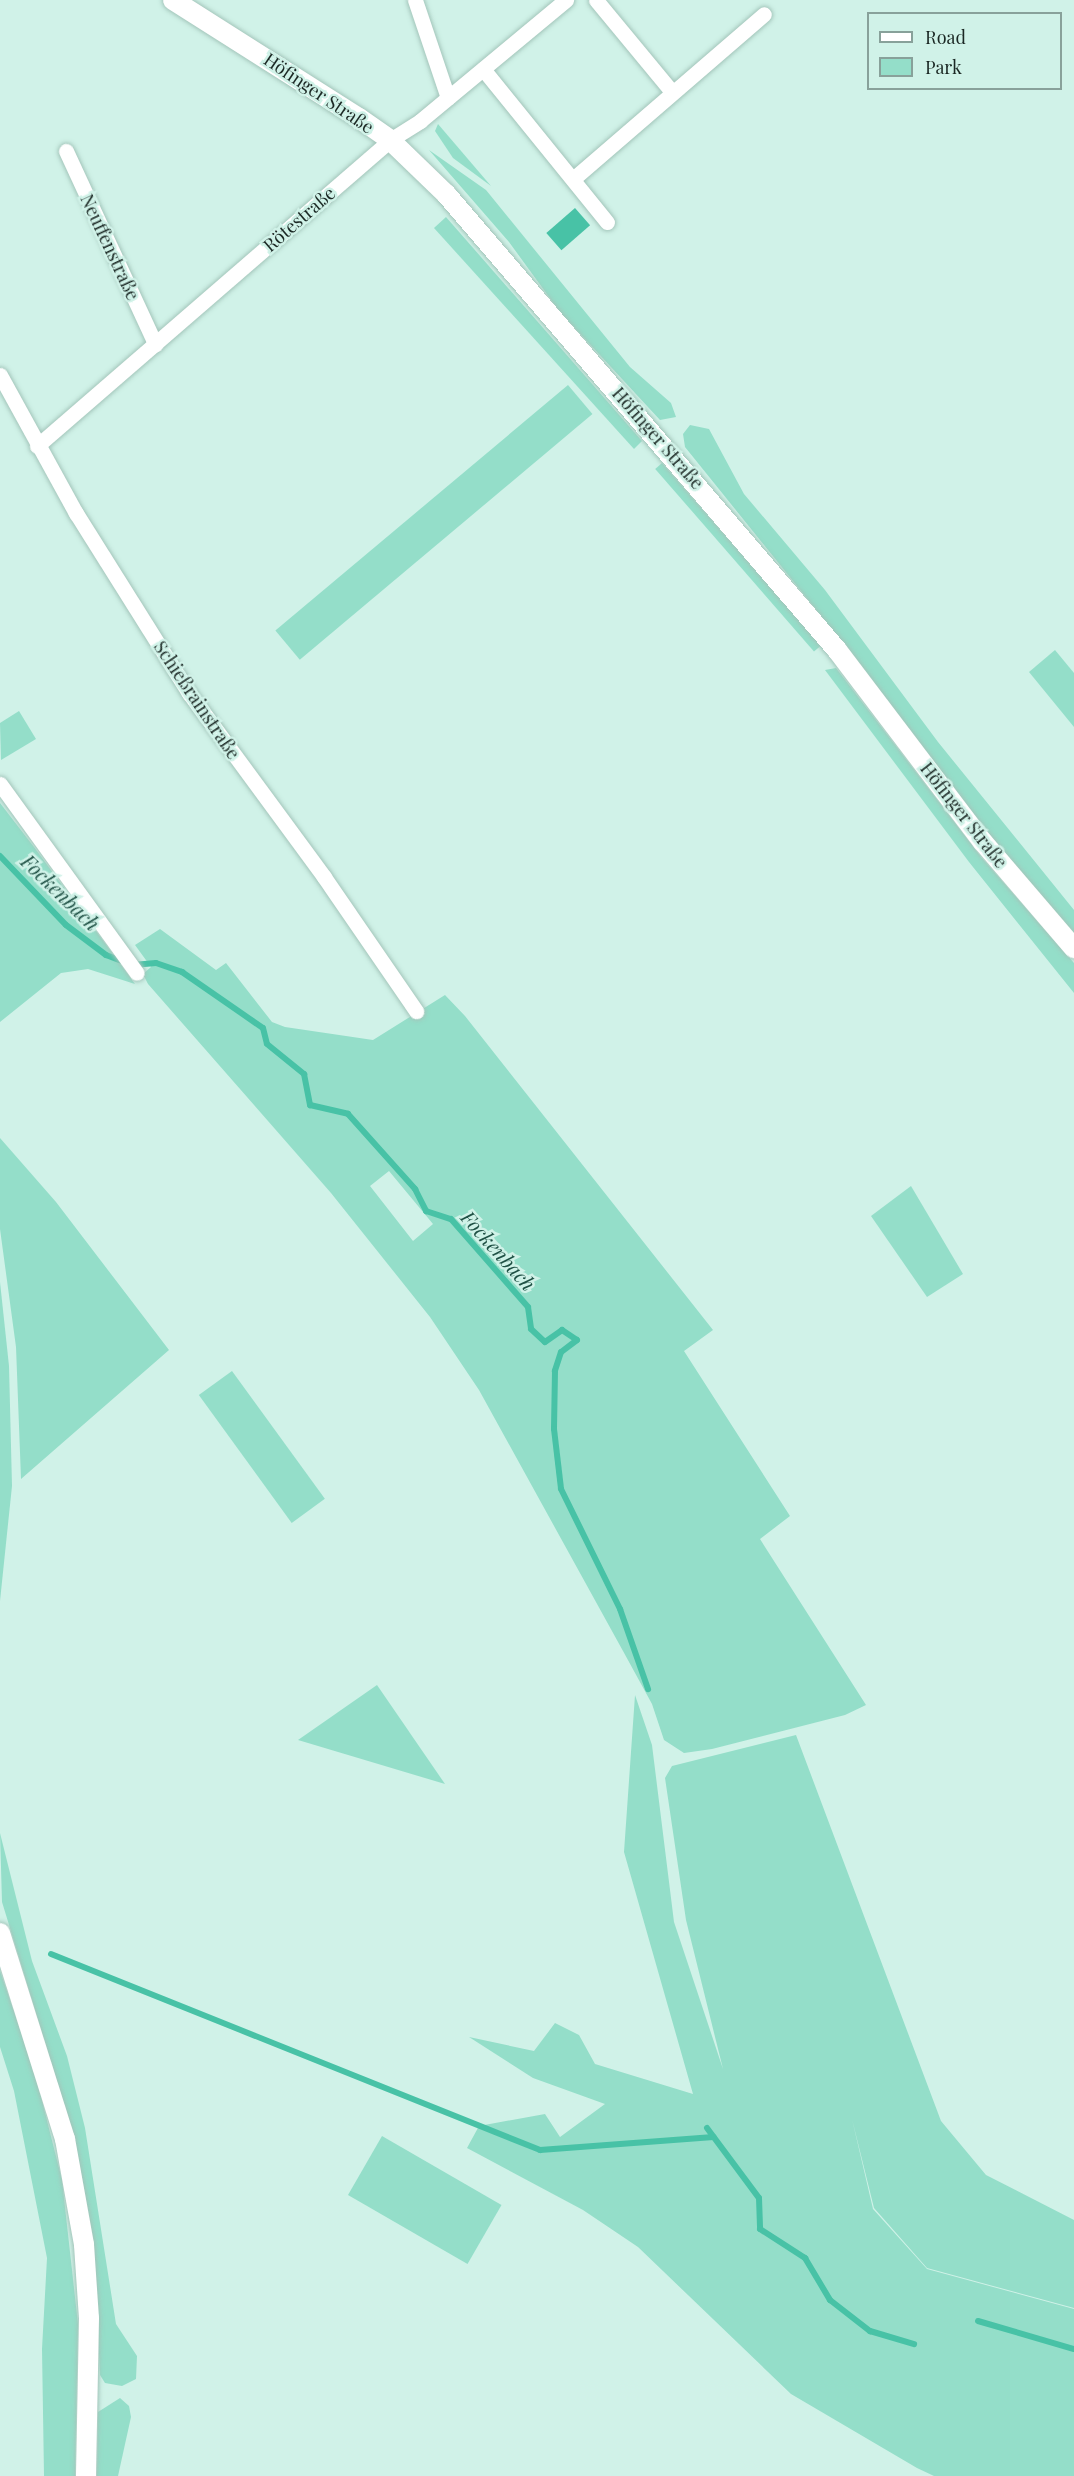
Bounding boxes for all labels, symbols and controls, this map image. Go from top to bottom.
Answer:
legend [867,12,1062,90]
text: Road [925,25,966,49]
street label: Höfinger Straße [260,48,378,138]
text: Park [925,55,962,79]
street label: Rötestraße [259,182,339,256]
street label: Neuffenstraße [76,191,144,303]
street label: Höfinger Straße [608,382,708,494]
street label: Schießrainstraße [149,637,245,763]
street label: Höfinger Straße [916,758,1012,872]
water label: Fockenbach [17,849,105,935]
water label: Fockenbach [457,1205,541,1295]

